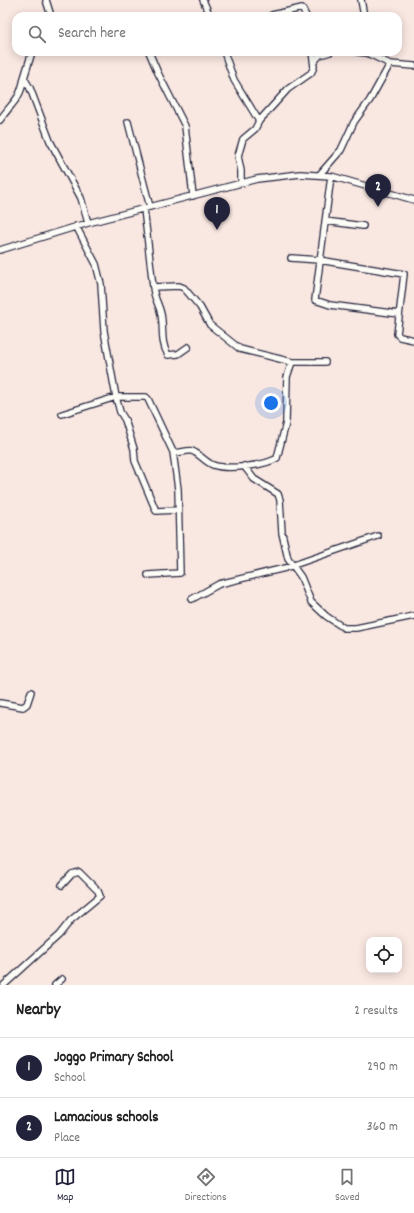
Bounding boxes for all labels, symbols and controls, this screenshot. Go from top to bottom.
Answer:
search box [12,12,402,56]
icon: search [26,23,48,45]
text: Search here [58,23,126,45]
pin: 2 [365,174,391,207]
pin: 1 [204,197,230,230]
your location [261,393,281,413]
map controls [366,937,402,973]
button: locate [366,937,402,973]
text: Nearby [16,999,60,1023]
text: 2 results [354,1002,398,1021]
text: Joggo Primary School [54,1047,173,1069]
text: 1 [28,1058,30,1077]
text: 290 m [367,1058,398,1077]
text: School [54,1069,86,1088]
text: Lamacious schools [54,1107,159,1129]
text: 2 [26,1118,32,1137]
text: 360 m [367,1118,398,1137]
text: Place [54,1129,80,1148]
tab: Map [54,1166,76,1206]
tab: Directions [185,1166,227,1206]
tab: Saved [335,1166,360,1206]

